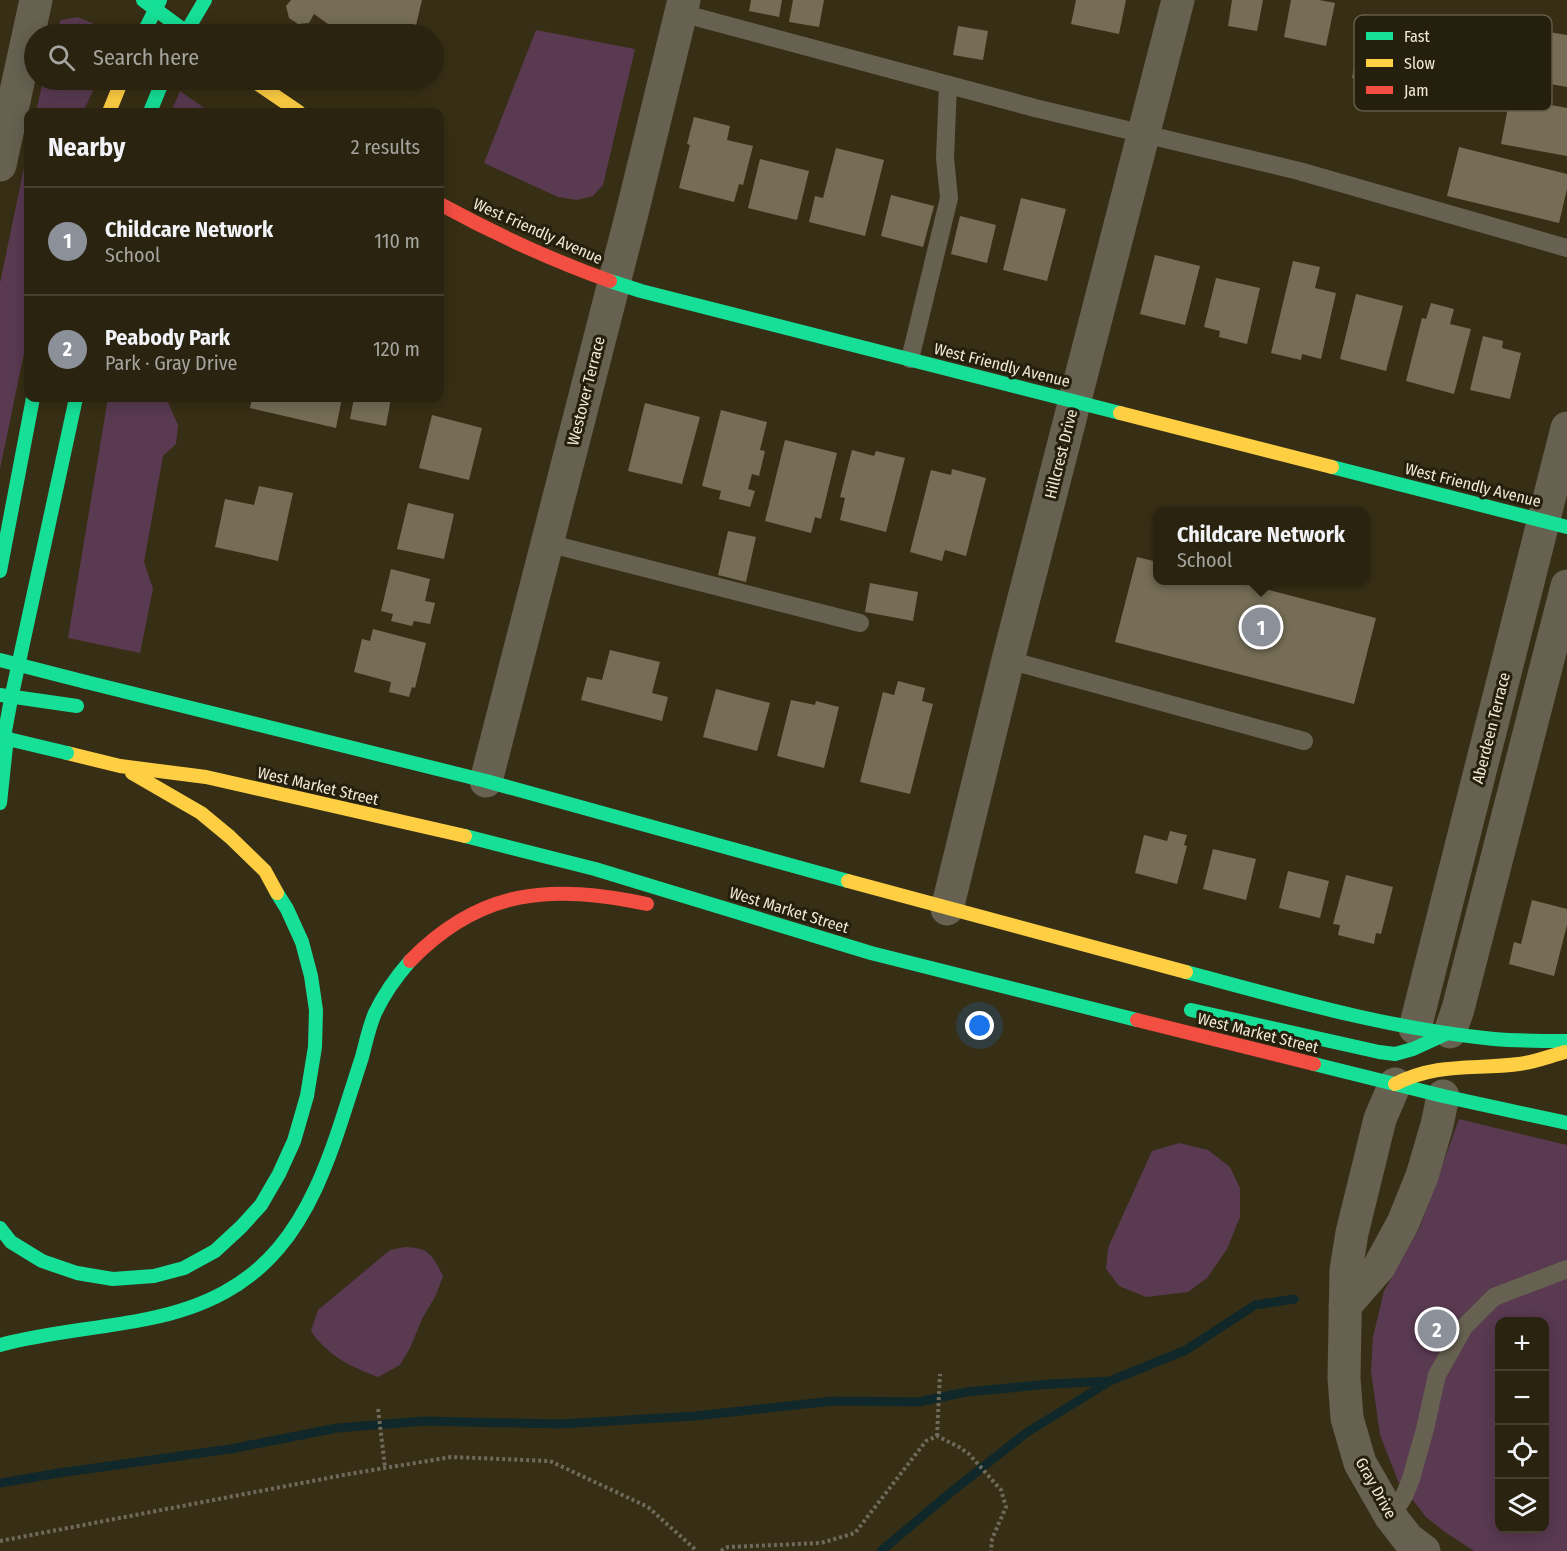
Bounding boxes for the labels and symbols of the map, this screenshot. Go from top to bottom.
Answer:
legend [1354,15,1552,111]
text: Fast [1404,27,1431,46]
text: Slow [1404,54,1435,73]
text: Jam [1404,81,1429,100]
street label: West Friendly Avenue [470,194,606,268]
street label: Westover Terrace [563,334,609,447]
street label: West Friendly Avenue [932,339,1072,391]
street label: Hillcrest Drive [1041,407,1081,501]
street label: West Friendly Avenue [1403,459,1543,511]
pin: 1 [1242,604,1280,650]
street label: Aberdeen Terrace [1468,670,1514,786]
street label: West Market Street [255,763,381,809]
street label: West Market Street [727,883,852,937]
street label: West Market Street [1196,1009,1321,1057]
your location [965,1011,994,1040]
pin: 2 [1418,1306,1456,1352]
street label: Gray Drive [1352,1454,1401,1522]

